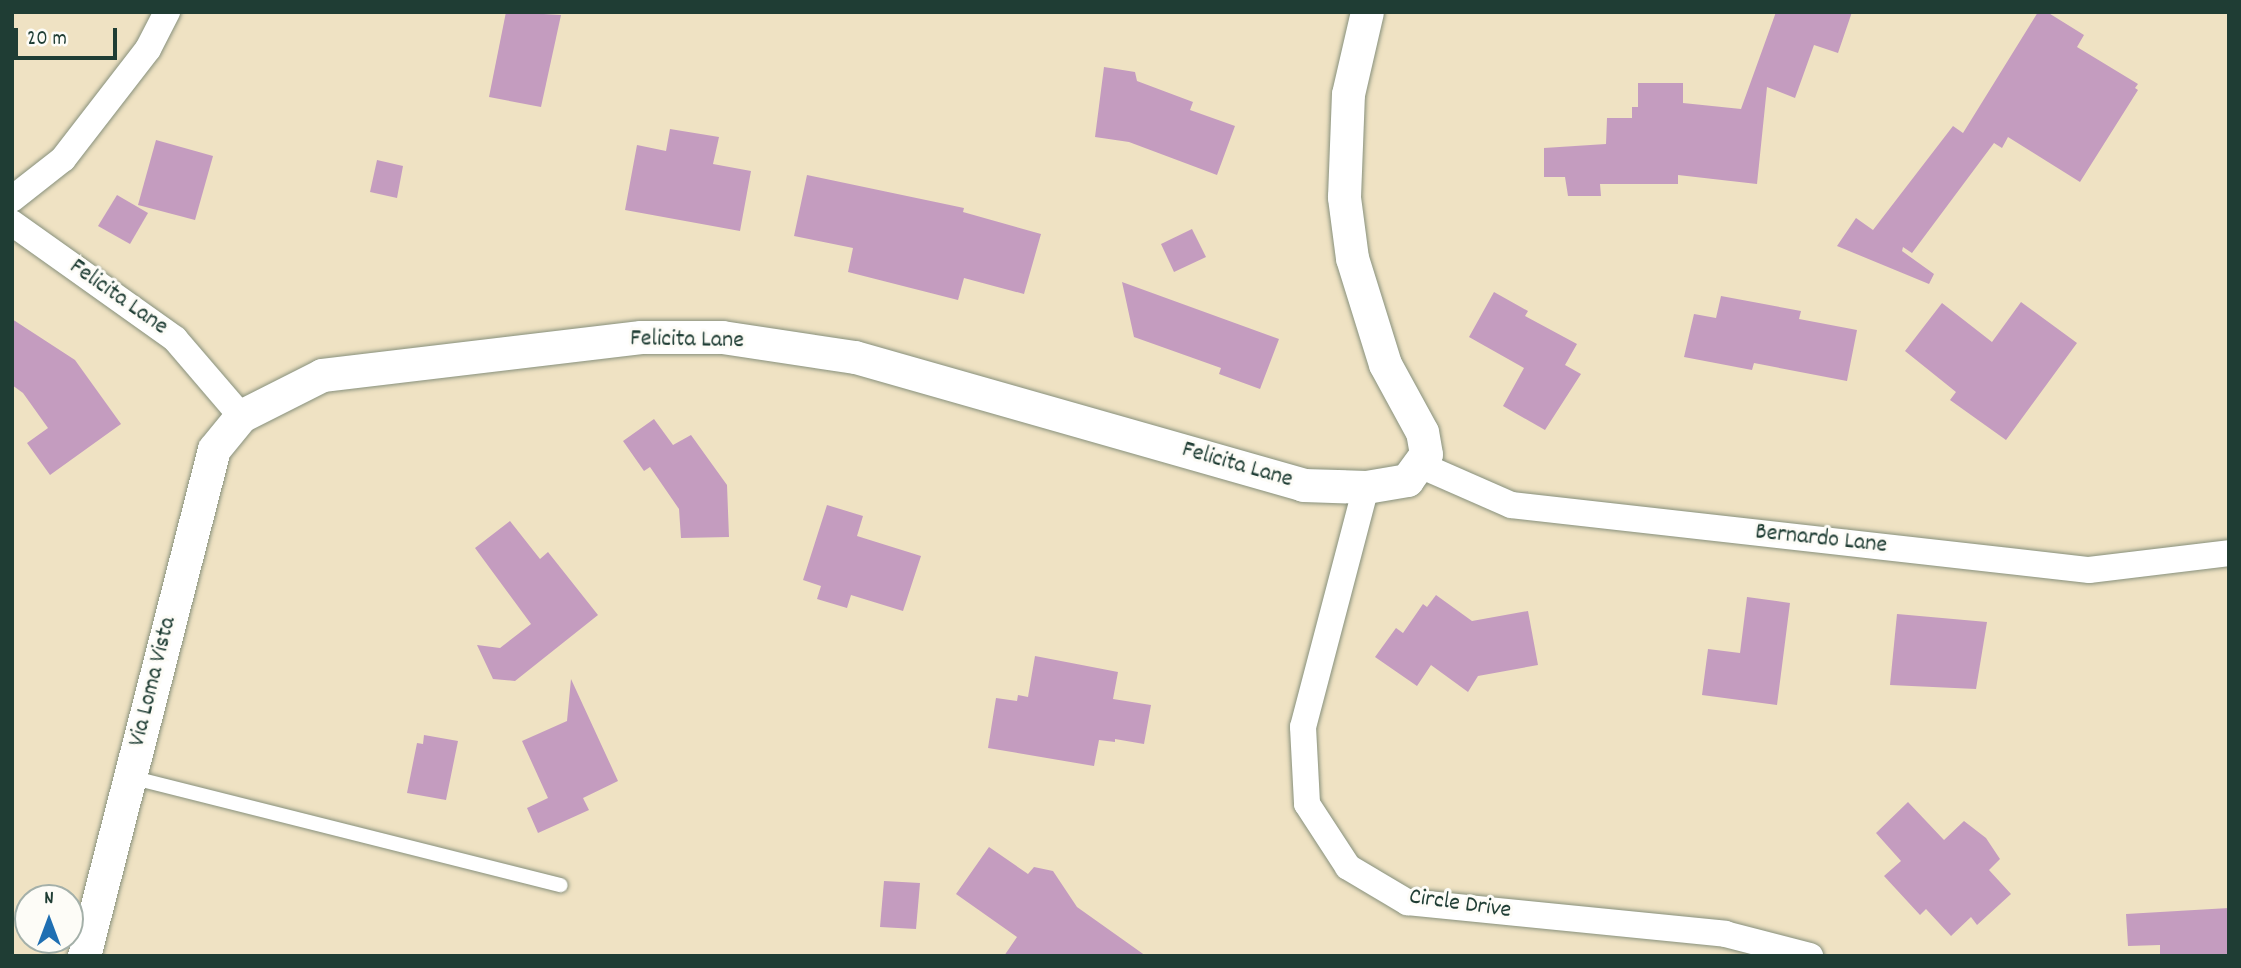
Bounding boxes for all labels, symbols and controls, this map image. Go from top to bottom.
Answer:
scale bar [18,14,121,58]
text: 20 m [27,25,67,55]
street label: Felicita Lane [63,254,173,342]
street label: Felicita Lane [630,326,744,356]
street label: Felicita Lane [1178,436,1296,496]
street label: Bernardo Lane [1754,519,1888,561]
street label: Via Loma Vista [124,614,184,750]
north arrow [14,884,84,954]
street label: Circle Drive [1407,884,1513,926]
text: N [44,886,54,913]

